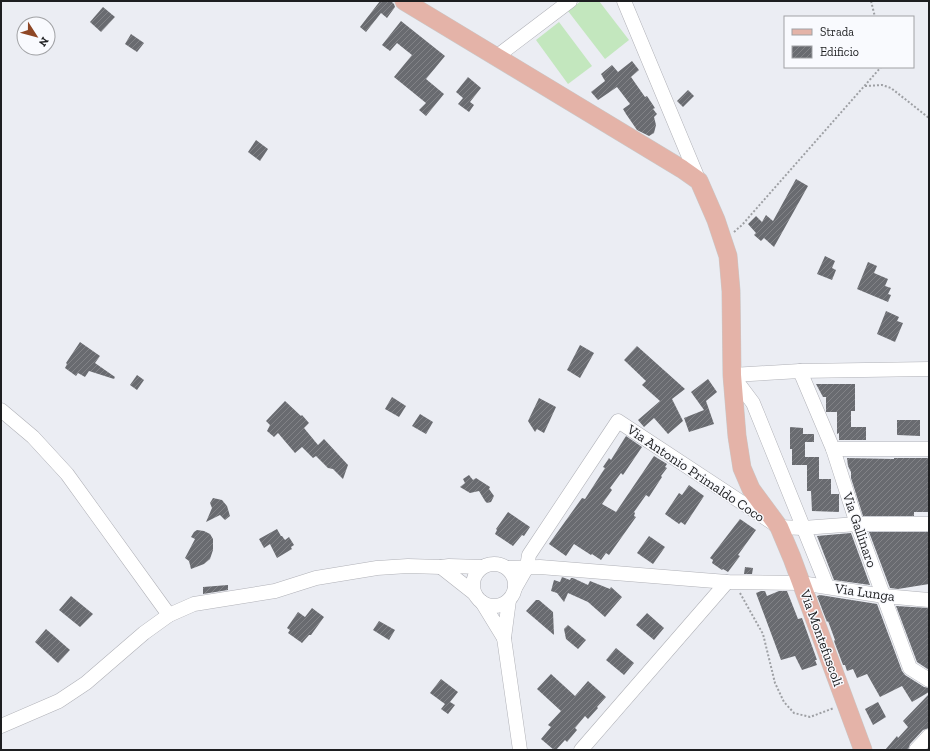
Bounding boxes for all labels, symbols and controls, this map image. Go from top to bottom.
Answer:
north arrow [16,16,56,56]
legend [784,16,914,68]
text: Strada [820,25,854,39]
text: N [36,34,51,49]
text: Edificio [820,45,859,59]
street label: Via Antonio Primaldo Coco [623,420,768,526]
street label: Via Gallinaro [838,489,880,570]
street label: Via Lunga [833,580,896,605]
street label: Via Montefuscoli [796,587,847,689]

